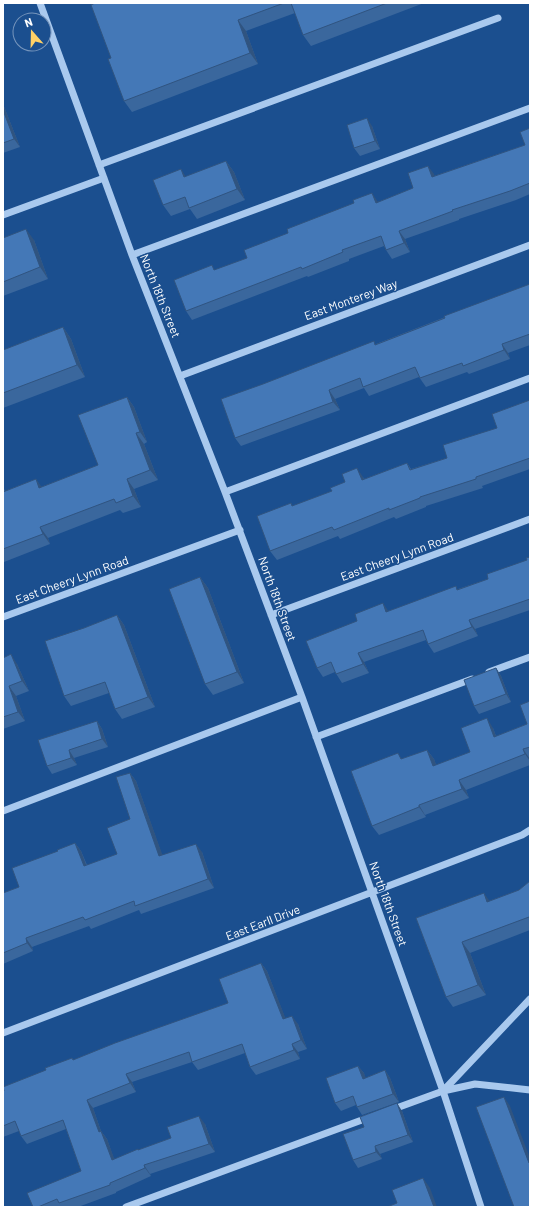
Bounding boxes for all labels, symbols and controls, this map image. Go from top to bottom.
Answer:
north arrow [12,12,52,52]
text: N [23,15,34,29]
street label: North 18th Street [138,252,184,339]
street label: East Monterey Way [302,276,400,322]
street label: East Cheery Lynn Road [338,529,455,583]
street label: East Cheery Lynn Road [13,552,130,606]
street label: North 18th Street [256,555,300,643]
street label: North 18th Street [367,860,411,948]
street label: East Earll Drive [224,901,302,943]

